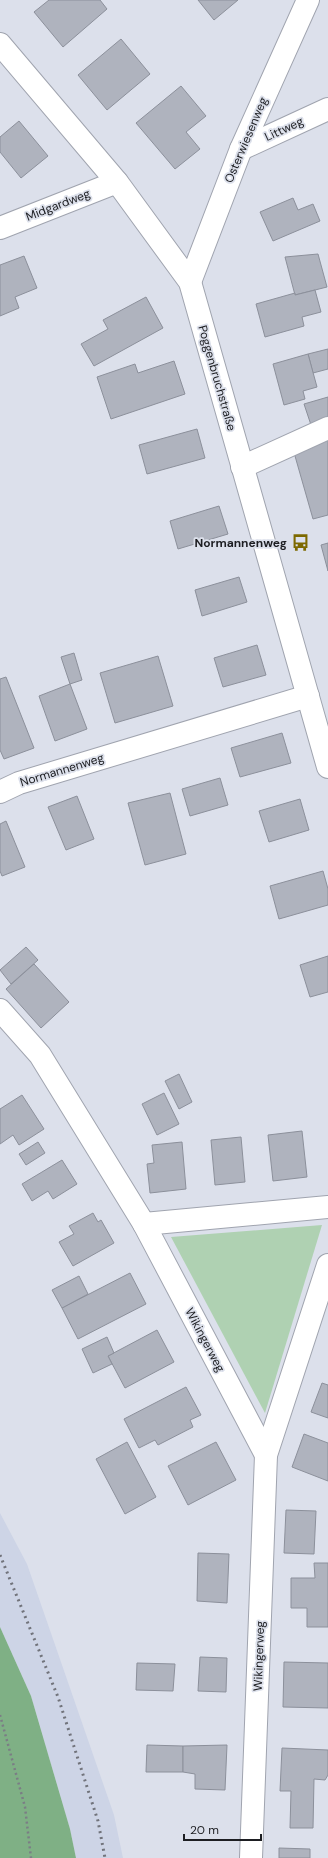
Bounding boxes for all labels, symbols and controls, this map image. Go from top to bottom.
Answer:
street label: Osterwiesenweg [221,94,271,185]
street label: Littweg [262,113,306,145]
street label: Midgardweg [23,185,93,225]
street label: Poggenbruchstraße [194,323,240,433]
bus stop icon: Normannenweg [290,533,310,553]
place label: Normannenweg [194,535,287,551]
street label: Normannenweg [18,750,106,790]
street label: Wikingerweg [181,1305,229,1375]
street label: Wikingerweg [250,1620,268,1691]
scale bar [184,1816,261,1842]
text: 20 m [190,1822,219,1838]

